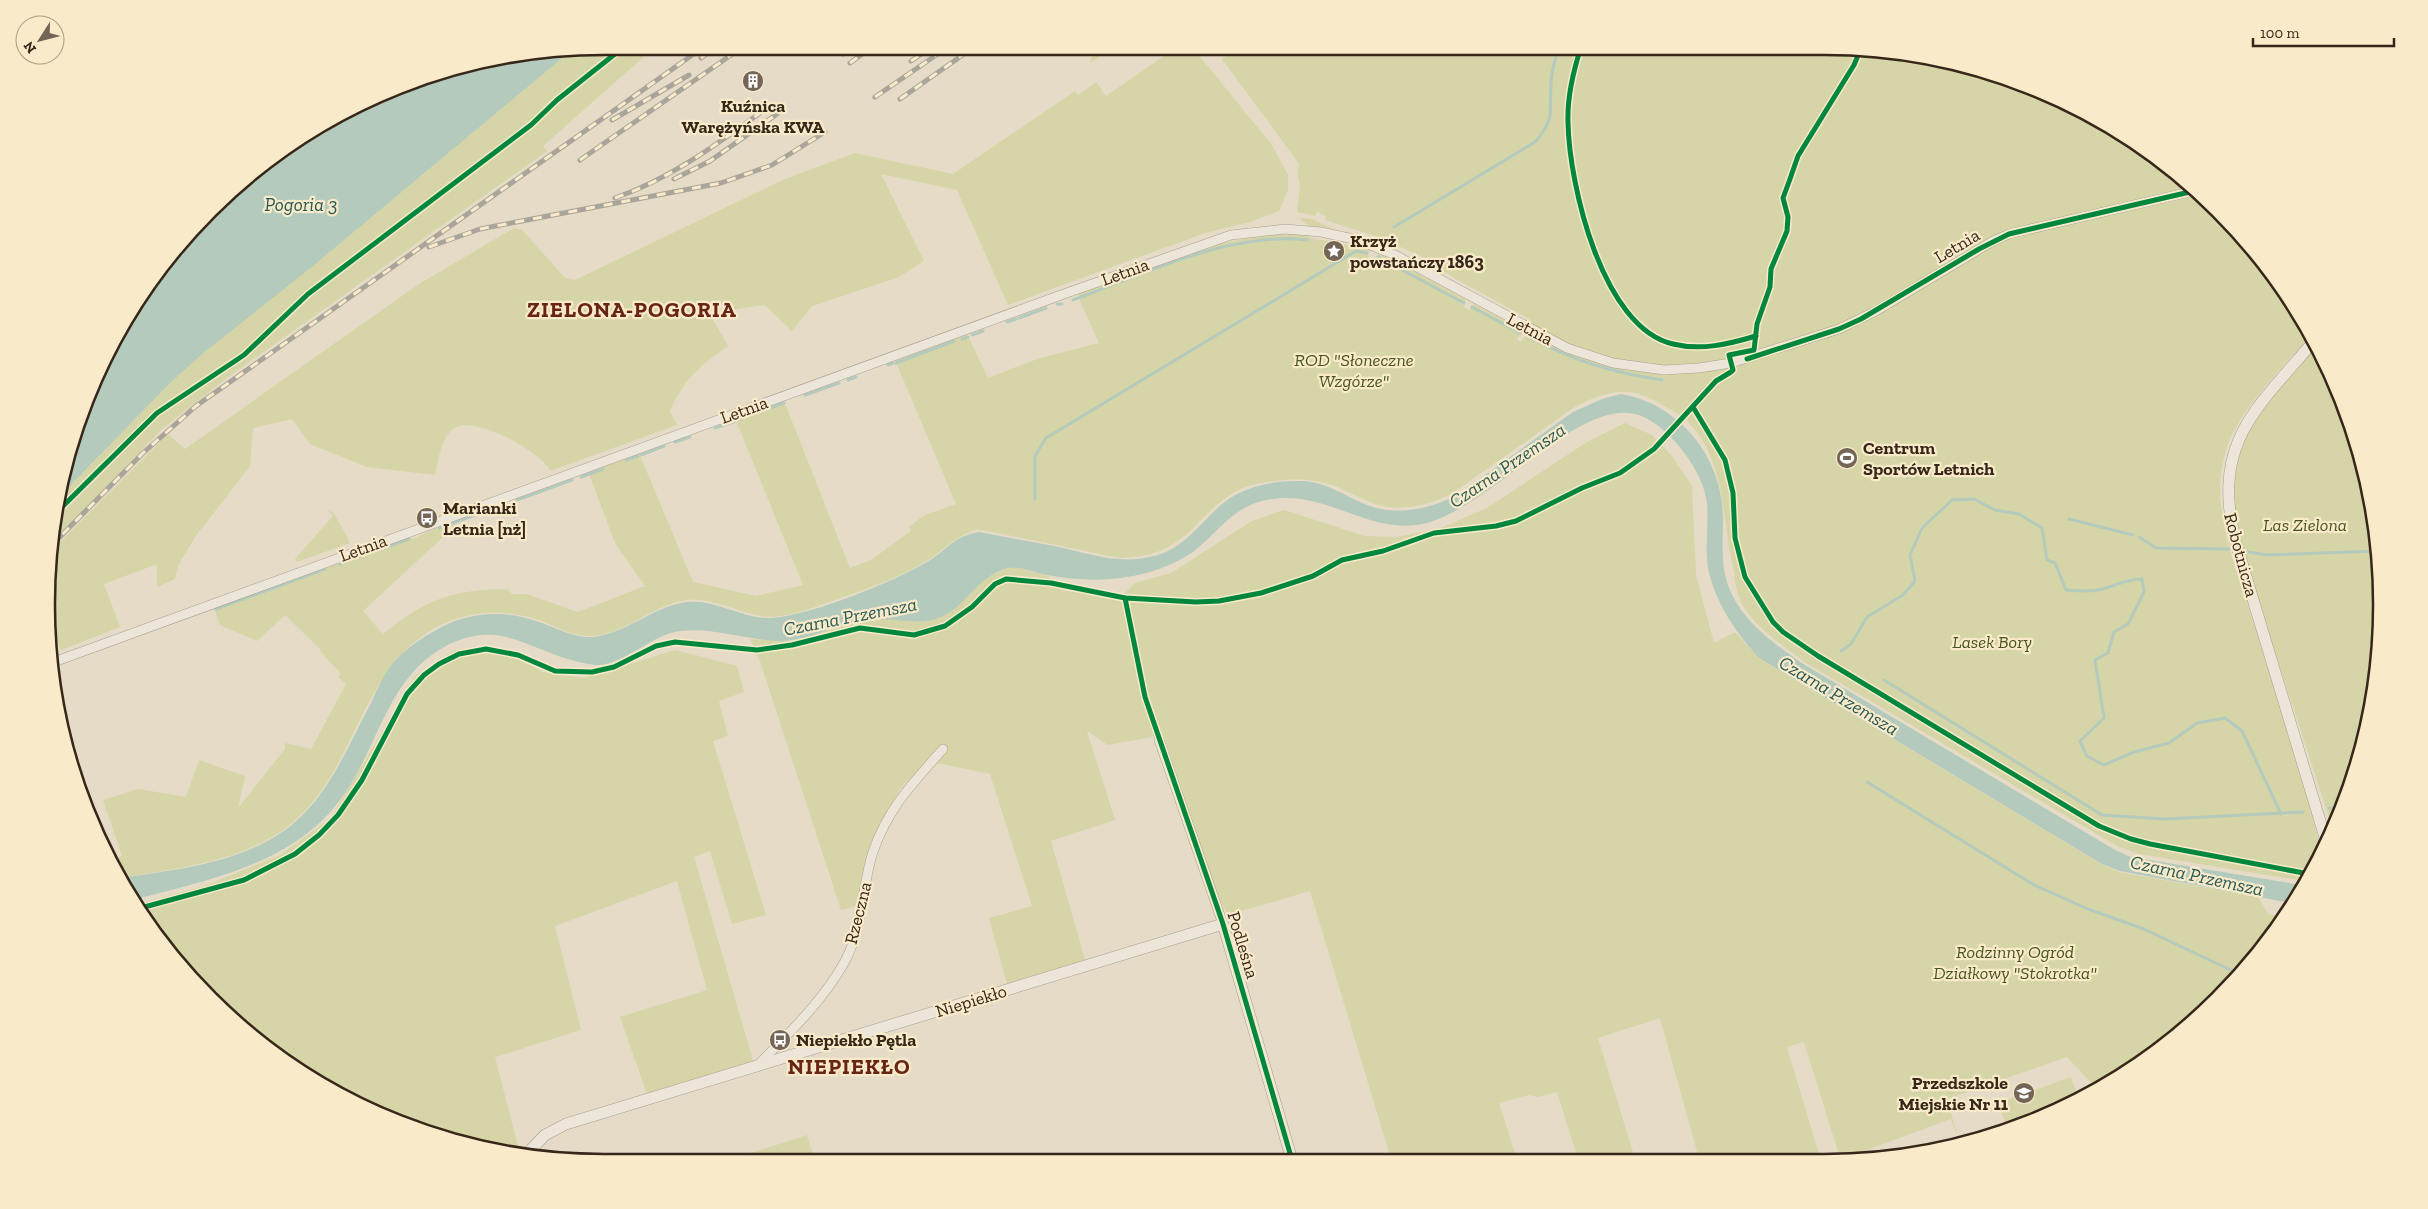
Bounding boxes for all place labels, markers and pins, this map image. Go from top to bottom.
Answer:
building icon: Kuźnica Warężyńska KWA [741,69,765,93]
place label: Kuźnica Warężyńska KWA [682,95,825,138]
place label: Krzyż powstańczy 1863 [1350,230,1484,273]
place icon: Krzyż powstańczy 1863 [1322,239,1346,263]
place label: Centrum Sportów Letnich [1863,437,1995,480]
sports icon: Centrum Sportów Letnich [1835,446,1859,470]
place label: Marianki Letnia [nż] [443,497,526,540]
bus stop icon: Marianki Letnia [nż] [415,506,439,530]
bus stop icon: Niepiekło Pętla [768,1028,792,1052]
place label: Niepiekło Pętla [796,1029,916,1051]
place label: Przedszkole Miejskie Nr 11 [1899,1072,2008,1115]
school or university icon: Przedszkole Miejskie Nr 11 [2012,1081,2036,1105]

